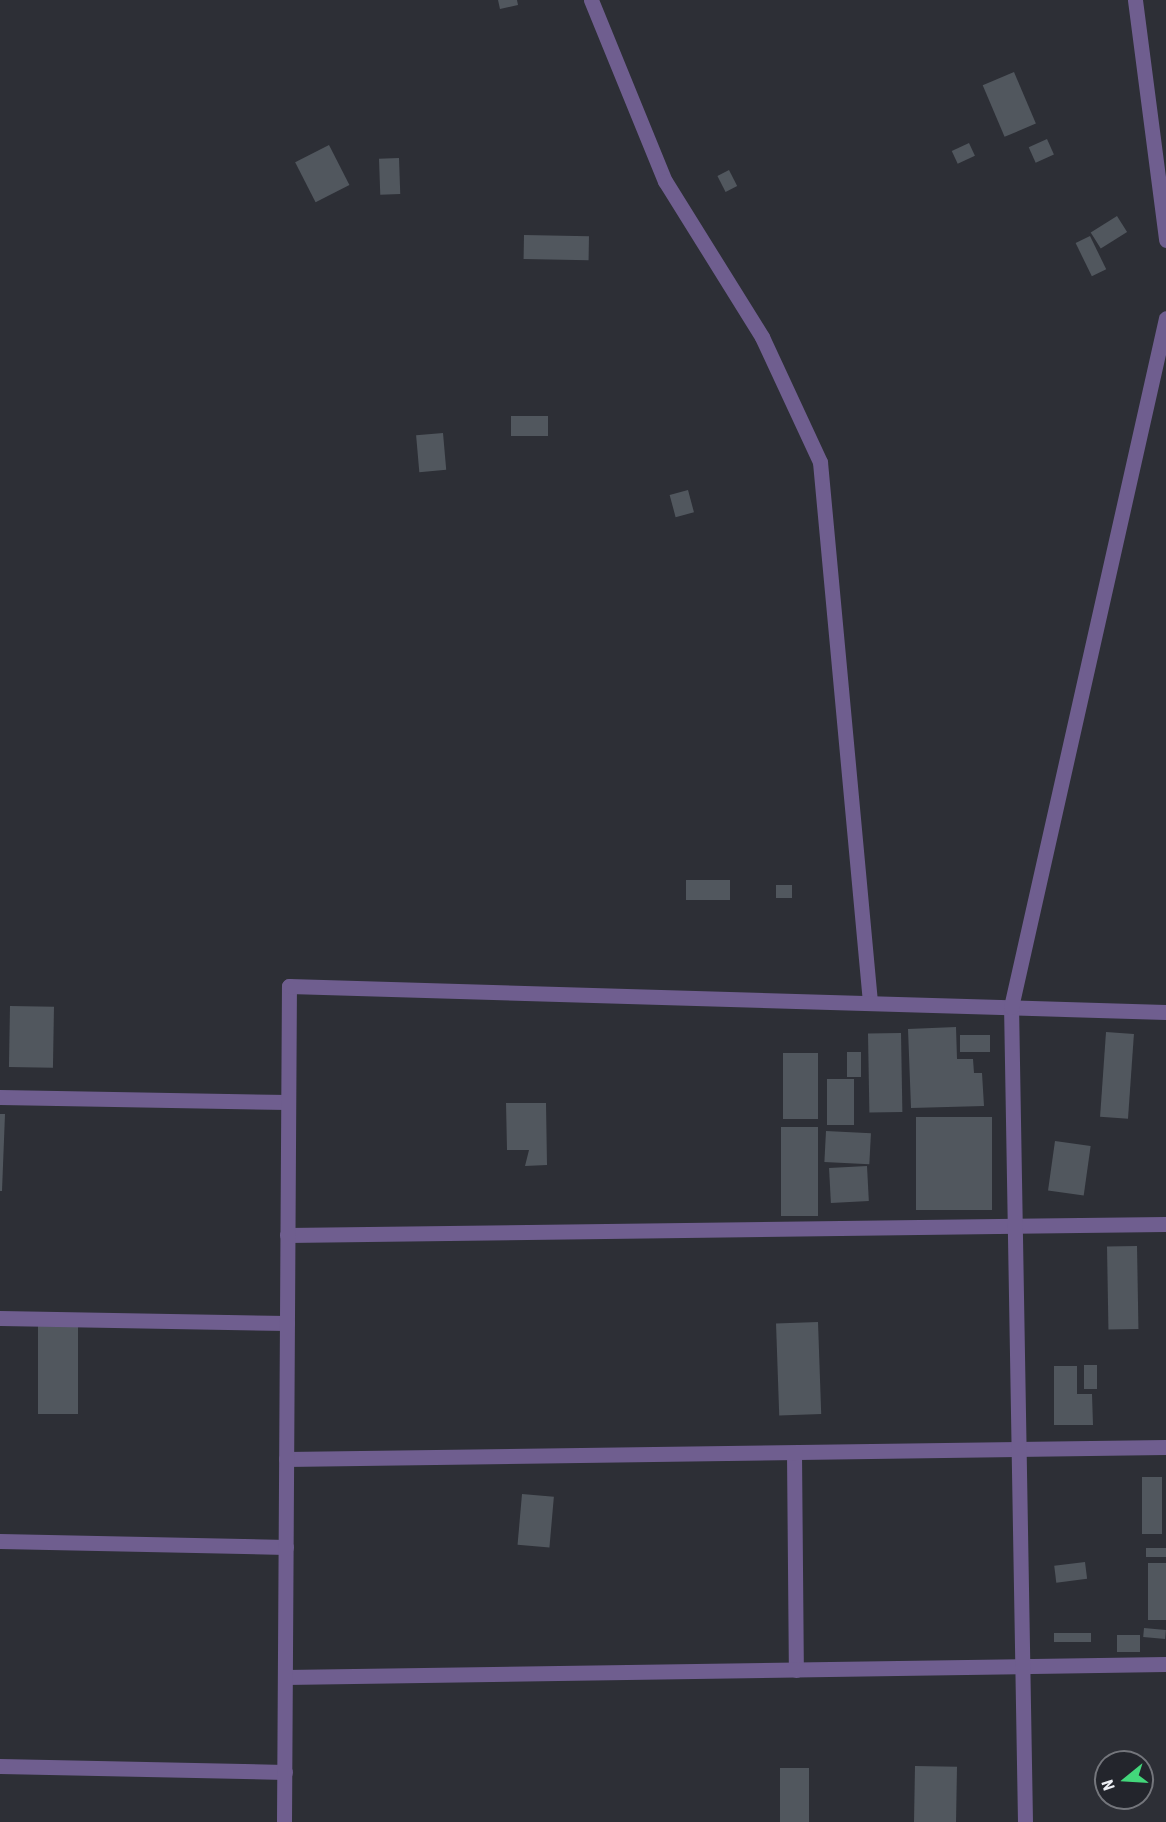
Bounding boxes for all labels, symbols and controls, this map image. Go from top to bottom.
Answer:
north arrow [1094,1750,1154,1810]
text: N [1098,1778,1119,1793]

